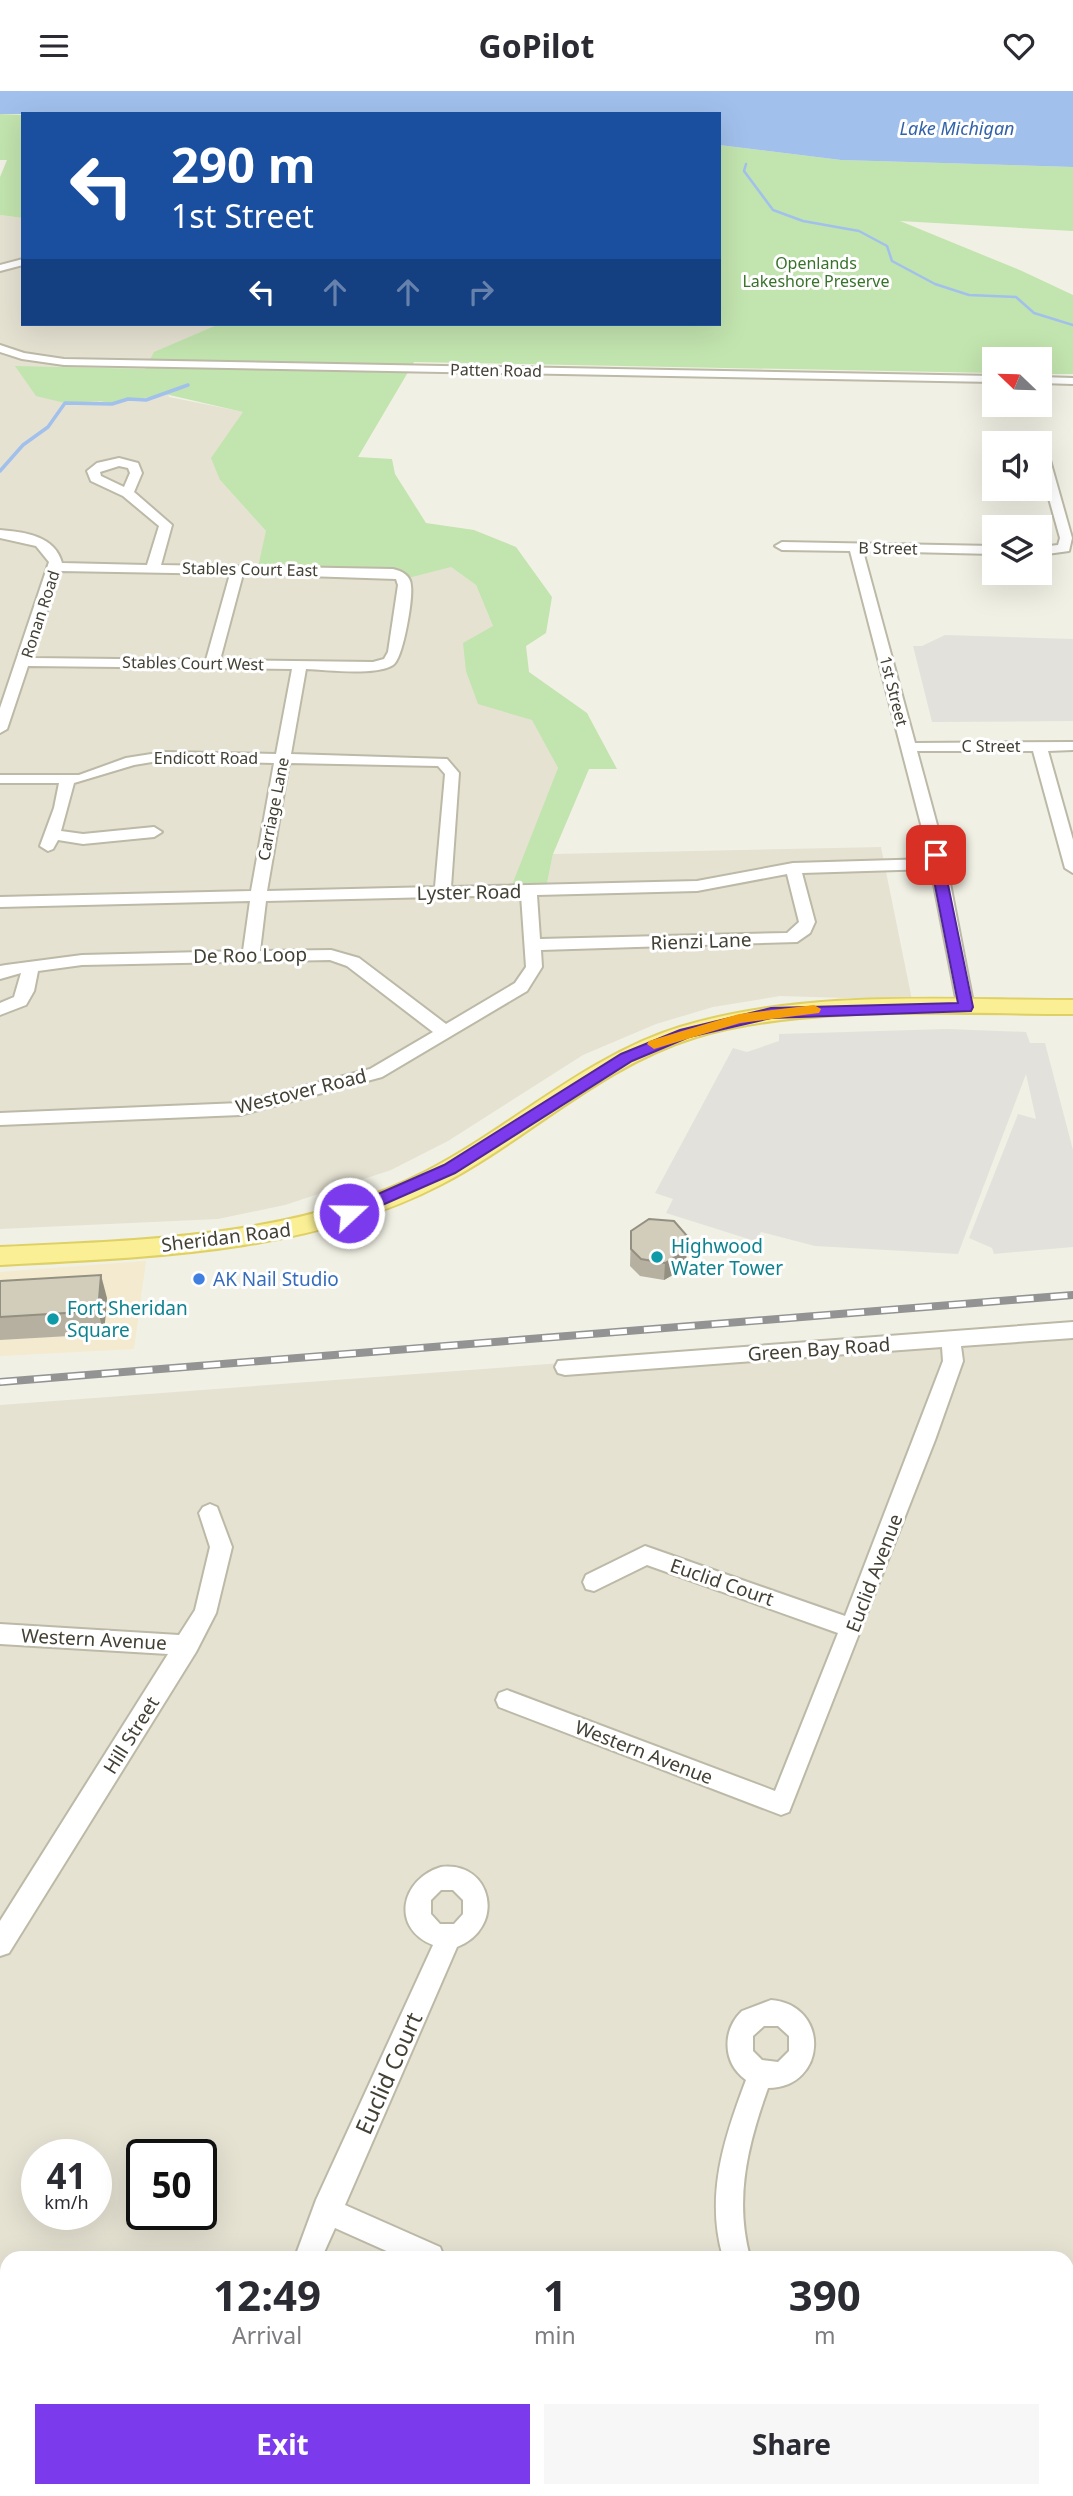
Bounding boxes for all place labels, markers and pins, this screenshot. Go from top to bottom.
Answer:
pin [906,825,966,885]
place label: Highwood Water Tower [671,1233,783,1281]
marker: Highwood Water Tower [649,1249,665,1265]
place label: AK Nail Studio [213,1266,339,1292]
marker: AK Nail Studio [191,1271,207,1287]
place label: Fort Sheridan Square [67,1295,188,1343]
marker: Fort Sheridan Square [45,1311,61,1327]

